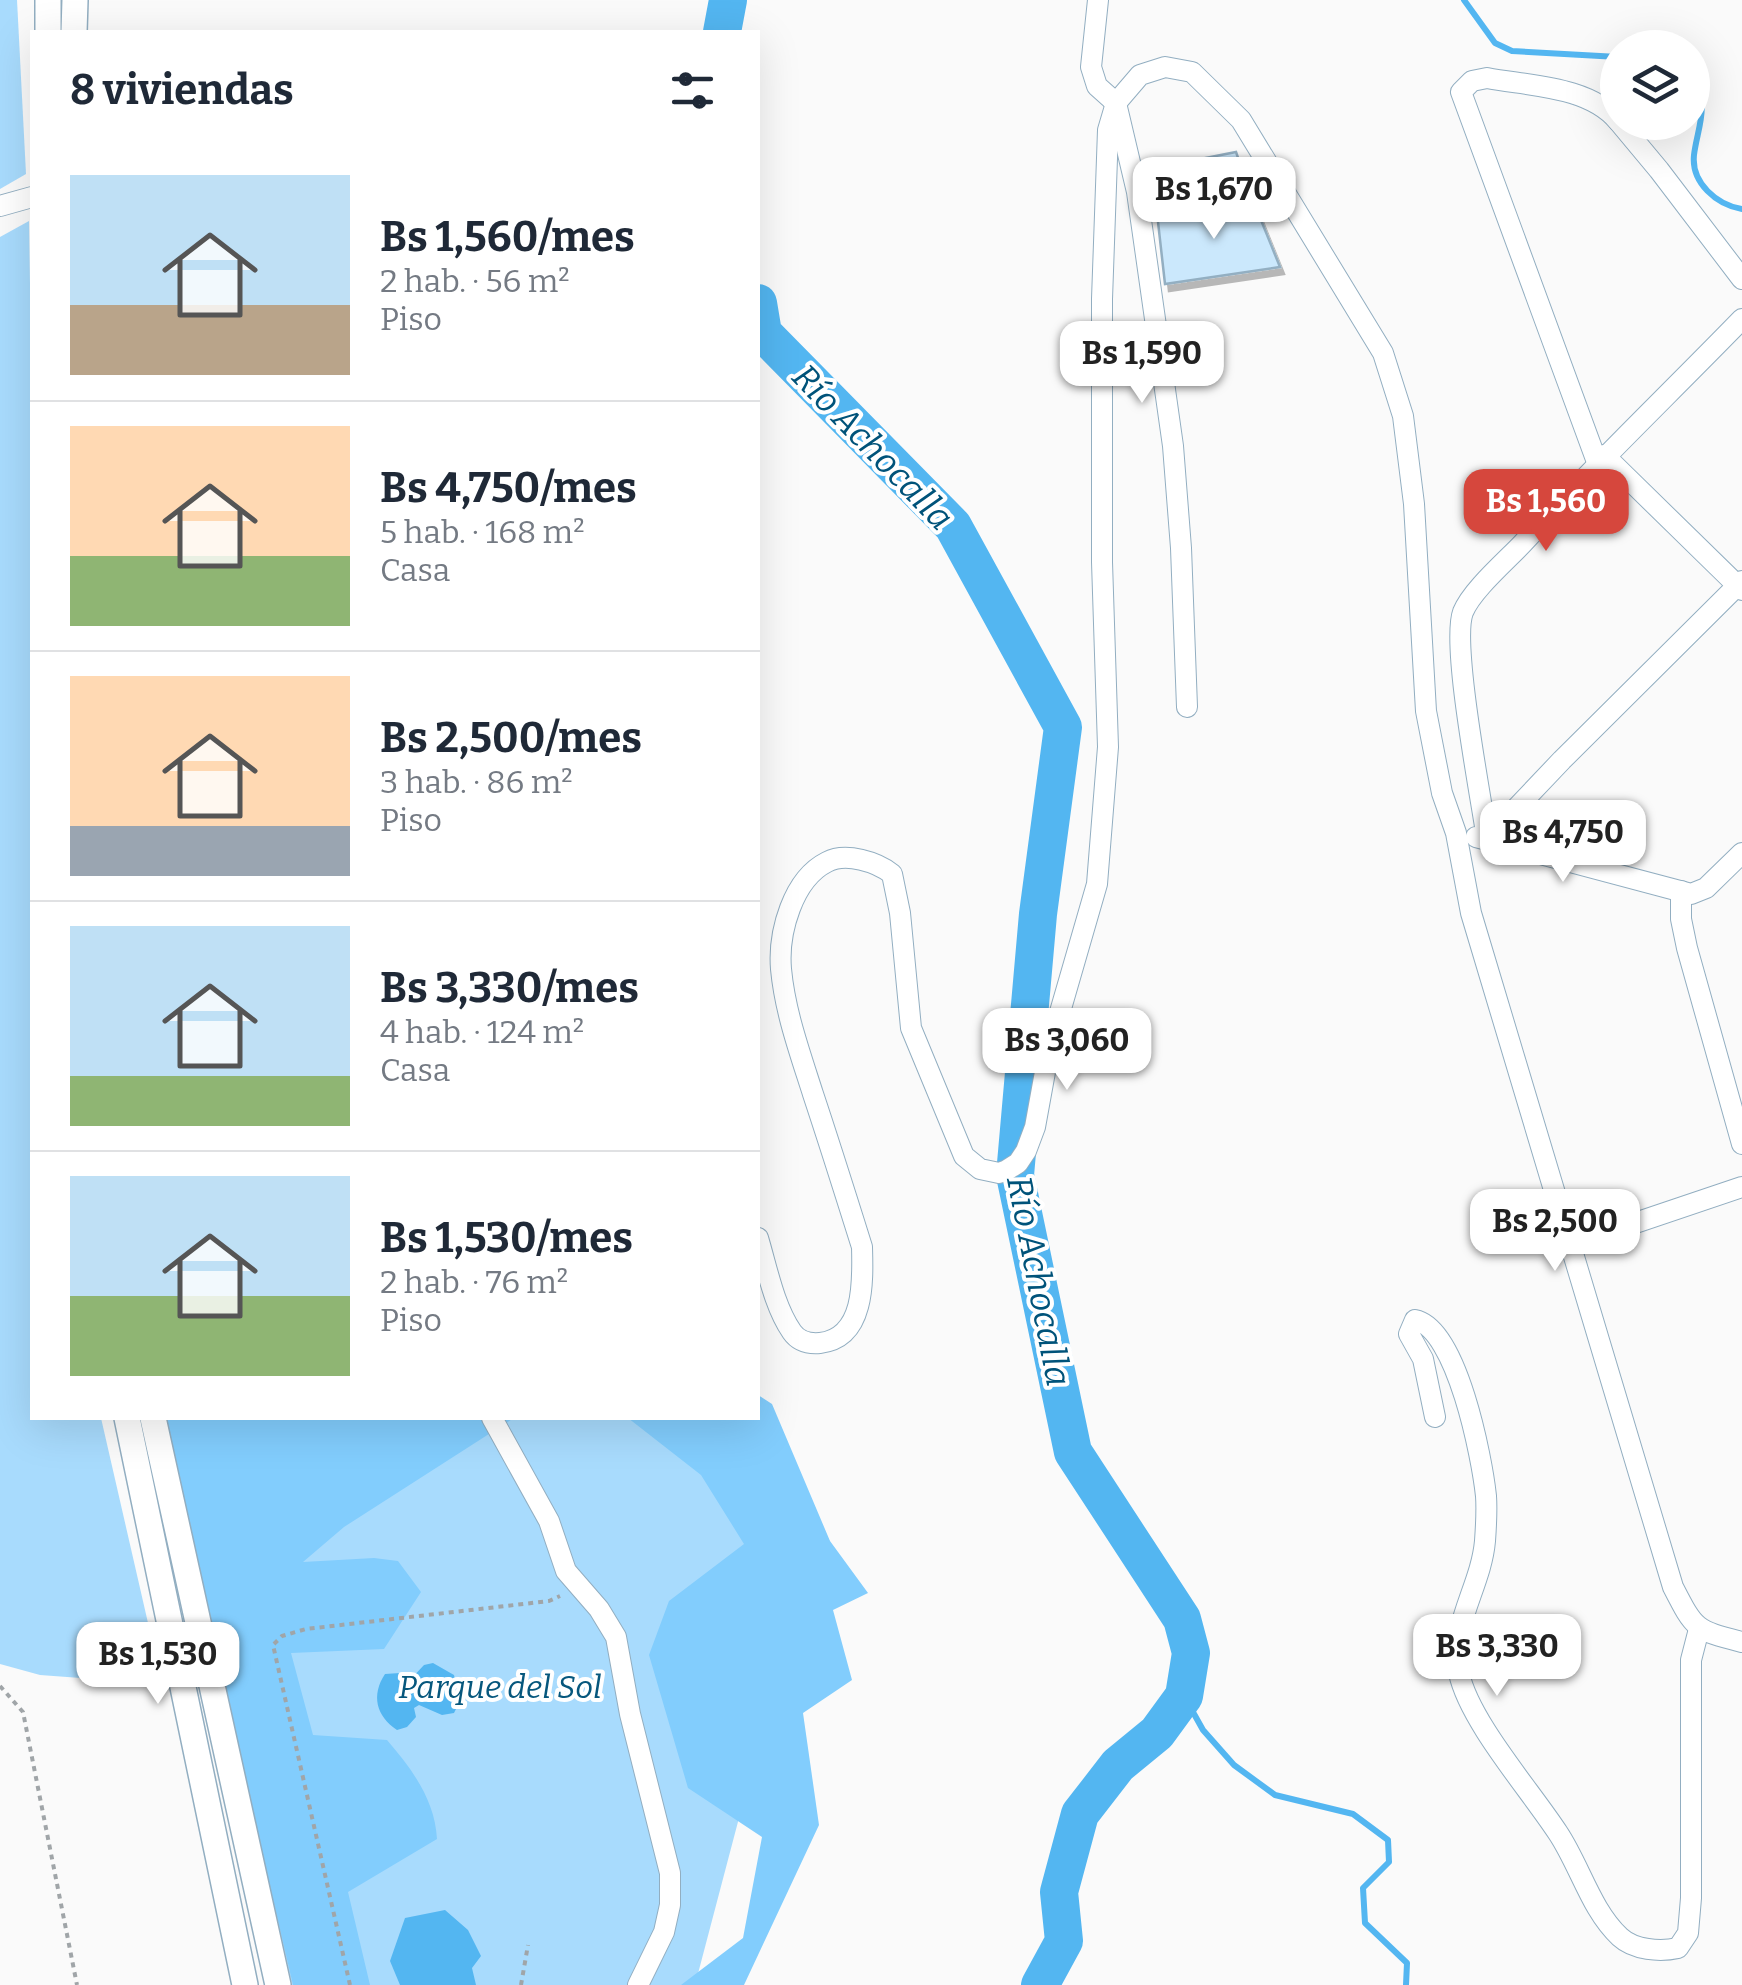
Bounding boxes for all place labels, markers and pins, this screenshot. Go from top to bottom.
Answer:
pin: Bs 1,670 [1111,157,1317,242]
pin: Bs 1,590 [1039,321,1245,406]
pin: Bs 1,560 [1443,469,1649,554]
pin: Bs 4,750 [1460,800,1666,885]
pin: Bs 3,060 [964,1008,1170,1093]
pin: Bs 2,500 [1452,1189,1658,1274]
pin: Bs 3,330 [1394,1614,1600,1699]
pin: Bs 1,530 [55,1622,261,1707]

